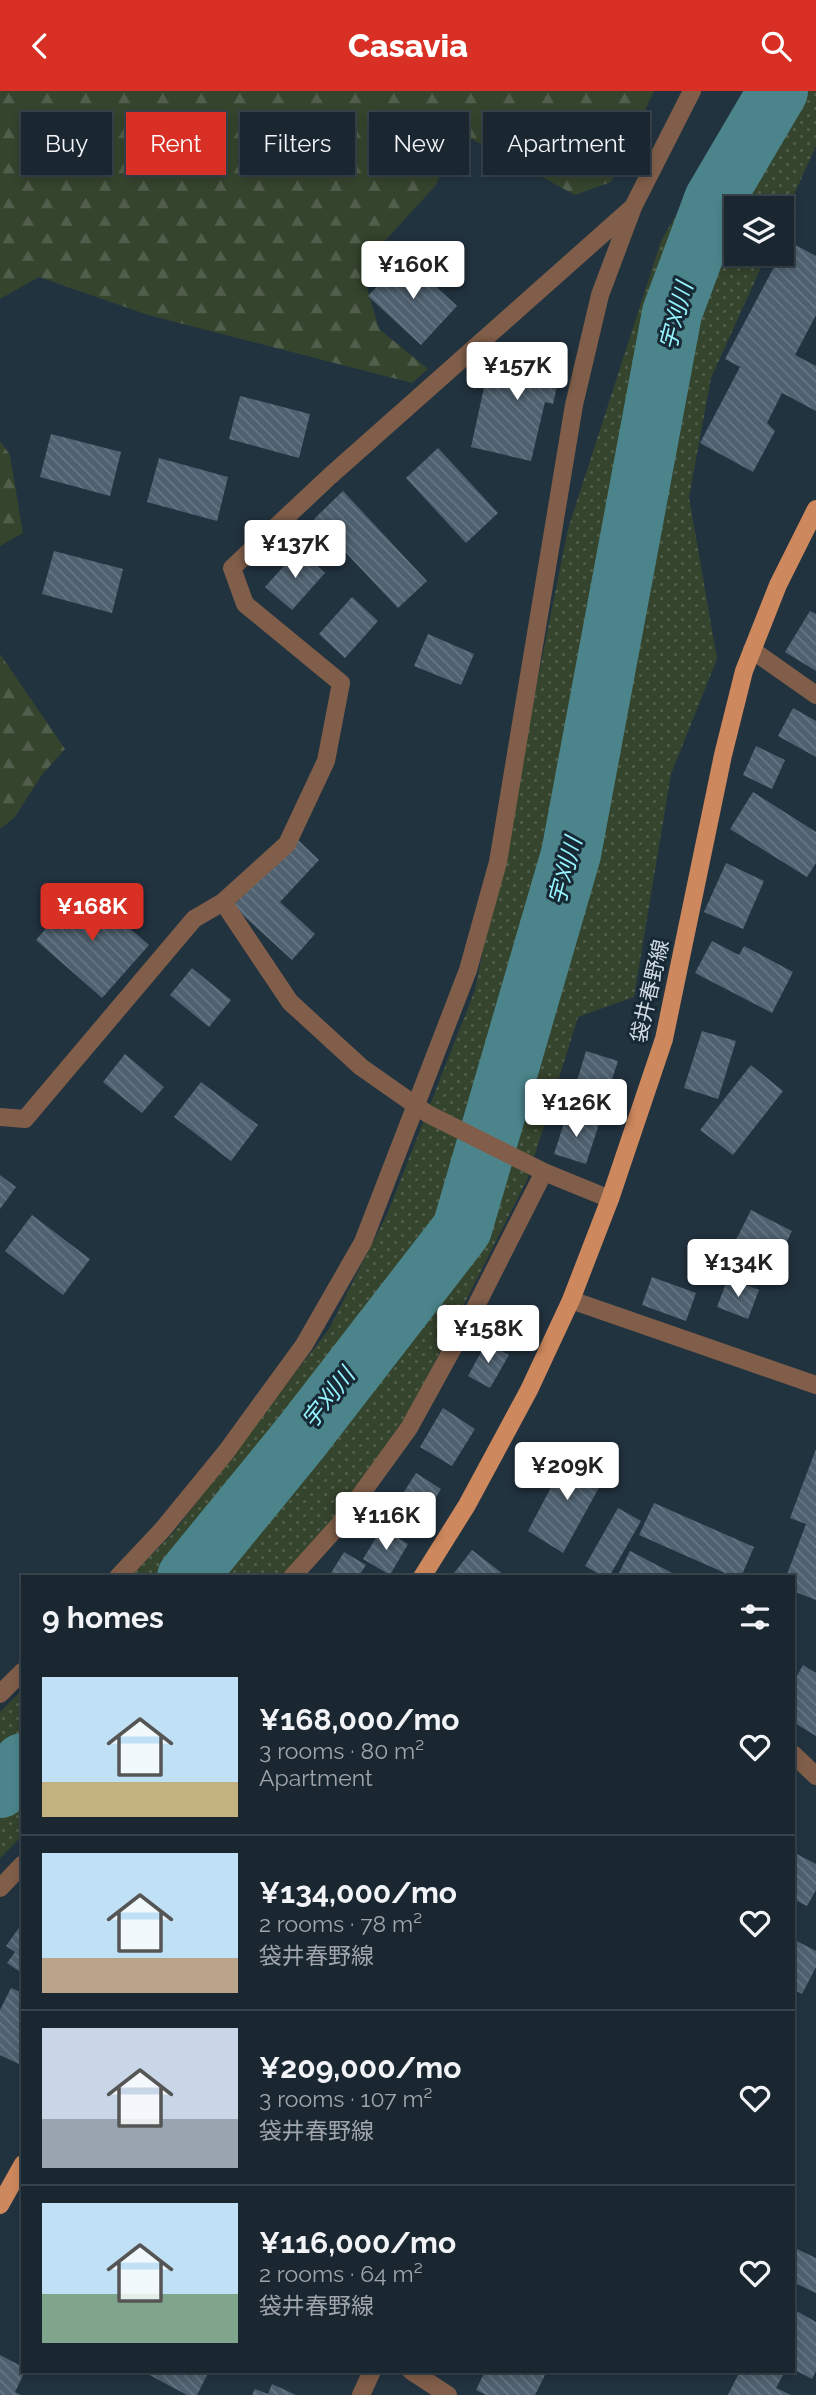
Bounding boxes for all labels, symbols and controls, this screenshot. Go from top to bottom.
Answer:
icon: back [21,27,59,65]
text: Casavia [348,27,468,64]
icon: search [757,27,795,65]
chip: Buy [21,112,112,175]
chip: Rent [126,112,226,175]
chip: Filters [240,112,355,175]
chip: New [369,112,469,175]
chip: Apartment [483,112,650,175]
map controls [724,196,794,266]
button: layers [724,196,794,266]
pin: ¥160K [364,241,462,301]
text: ¥160K [377,250,449,277]
water label: 宇刈川 [654,276,698,353]
pin: ¥157K [468,343,566,402]
text: ¥157K [483,351,551,378]
pin: ¥137K [246,521,344,580]
text: ¥137K [261,529,329,556]
water label: 宇刈川 [543,831,587,908]
pin: ¥168K [43,883,141,943]
text: ¥168K [57,892,127,919]
street label: 袋井春野線 [626,937,674,1045]
pin: ¥126K [527,1079,625,1139]
text: ¥126K [541,1088,611,1115]
pin: ¥134K [689,1239,787,1299]
text: ¥134K [703,1248,773,1275]
pin: ¥158K [439,1305,537,1365]
text: ¥158K [453,1314,523,1341]
water label: 宇刈川 [296,1360,361,1433]
pin: ¥209K [518,1443,616,1502]
text: ¥209K [531,1451,603,1478]
pin: ¥116K [337,1493,435,1552]
text: ¥116K [352,1501,420,1528]
icon: filters [736,1598,774,1636]
text: 9 homes [42,1600,164,1635]
text: ¥168,000/mo [259,1702,460,1737]
icon: home [98,1705,182,1789]
icon: heart [736,1728,774,1766]
text: 3 rooms · 80 m² [259,1737,424,1764]
text: Apartment [259,1764,373,1791]
text: ¥134,000/mo [259,1875,457,1910]
icon: home [98,1881,182,1965]
icon: heart [736,1904,774,1942]
text: 2 rooms · 78 m² [259,1910,422,1937]
text: 袋井春野線 [259,1942,374,1969]
text: ¥209,000/mo [259,2050,461,2085]
icon: home [98,2056,182,2140]
icon: heart [736,2079,774,2117]
text: 3 rooms · 107 m² [259,2085,433,2112]
text: 袋井春野線 [259,2117,374,2144]
text: ¥116,000/mo [259,2225,456,2260]
icon: home [98,2231,182,2315]
icon: heart [736,2254,774,2292]
text: 2 rooms · 64 m² [259,2260,423,2287]
text: 袋井春野線 [259,2292,374,2319]

